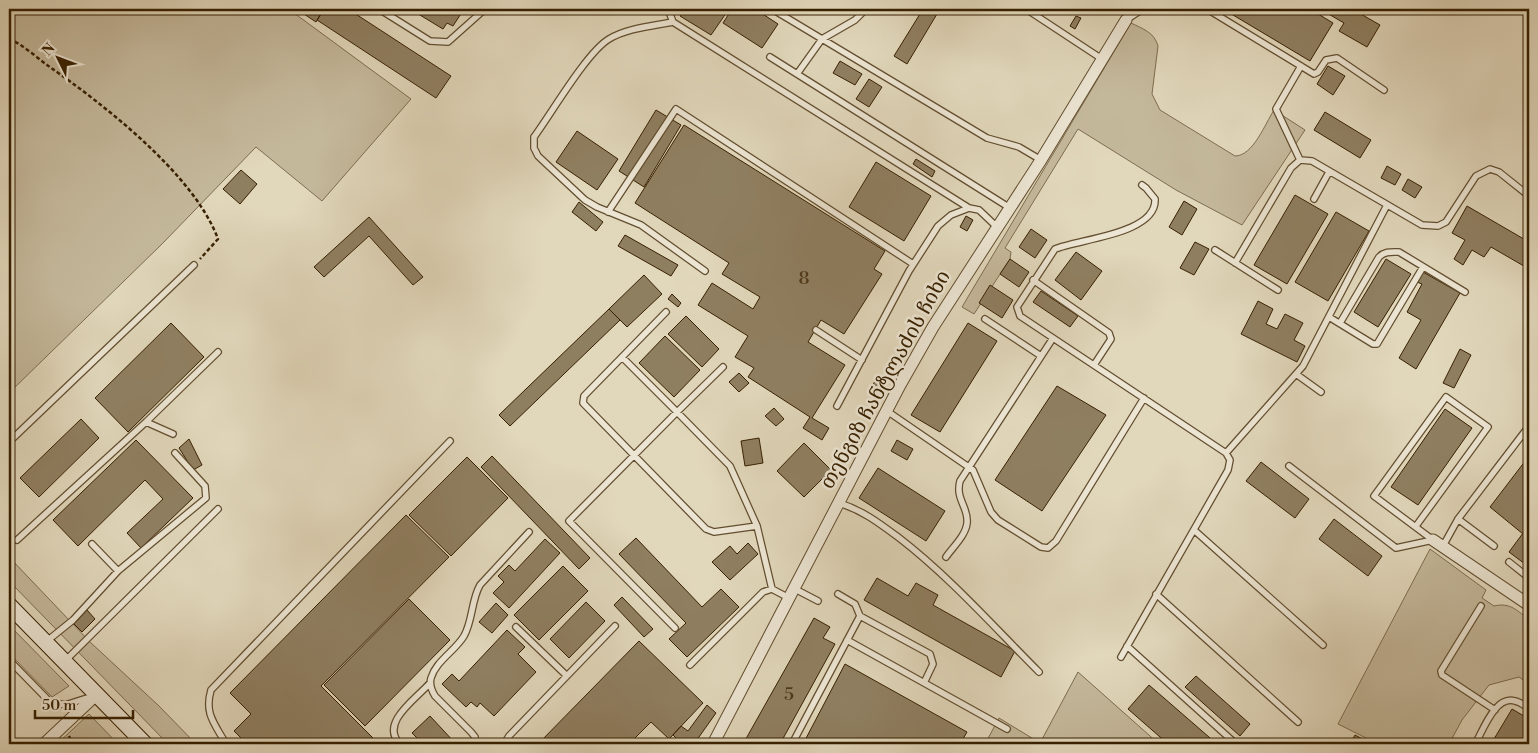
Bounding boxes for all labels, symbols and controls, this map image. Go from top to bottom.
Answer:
north arrow [32,32,82,82]
text: N [39,40,59,60]
street label: თენგიზ ჩანტლაძის ჩიხი [815,266,957,494]
house number: 8 [798,267,810,290]
house number: 5 [784,683,794,706]
scale bar [35,688,132,720]
text: 50 m [42,696,76,715]

